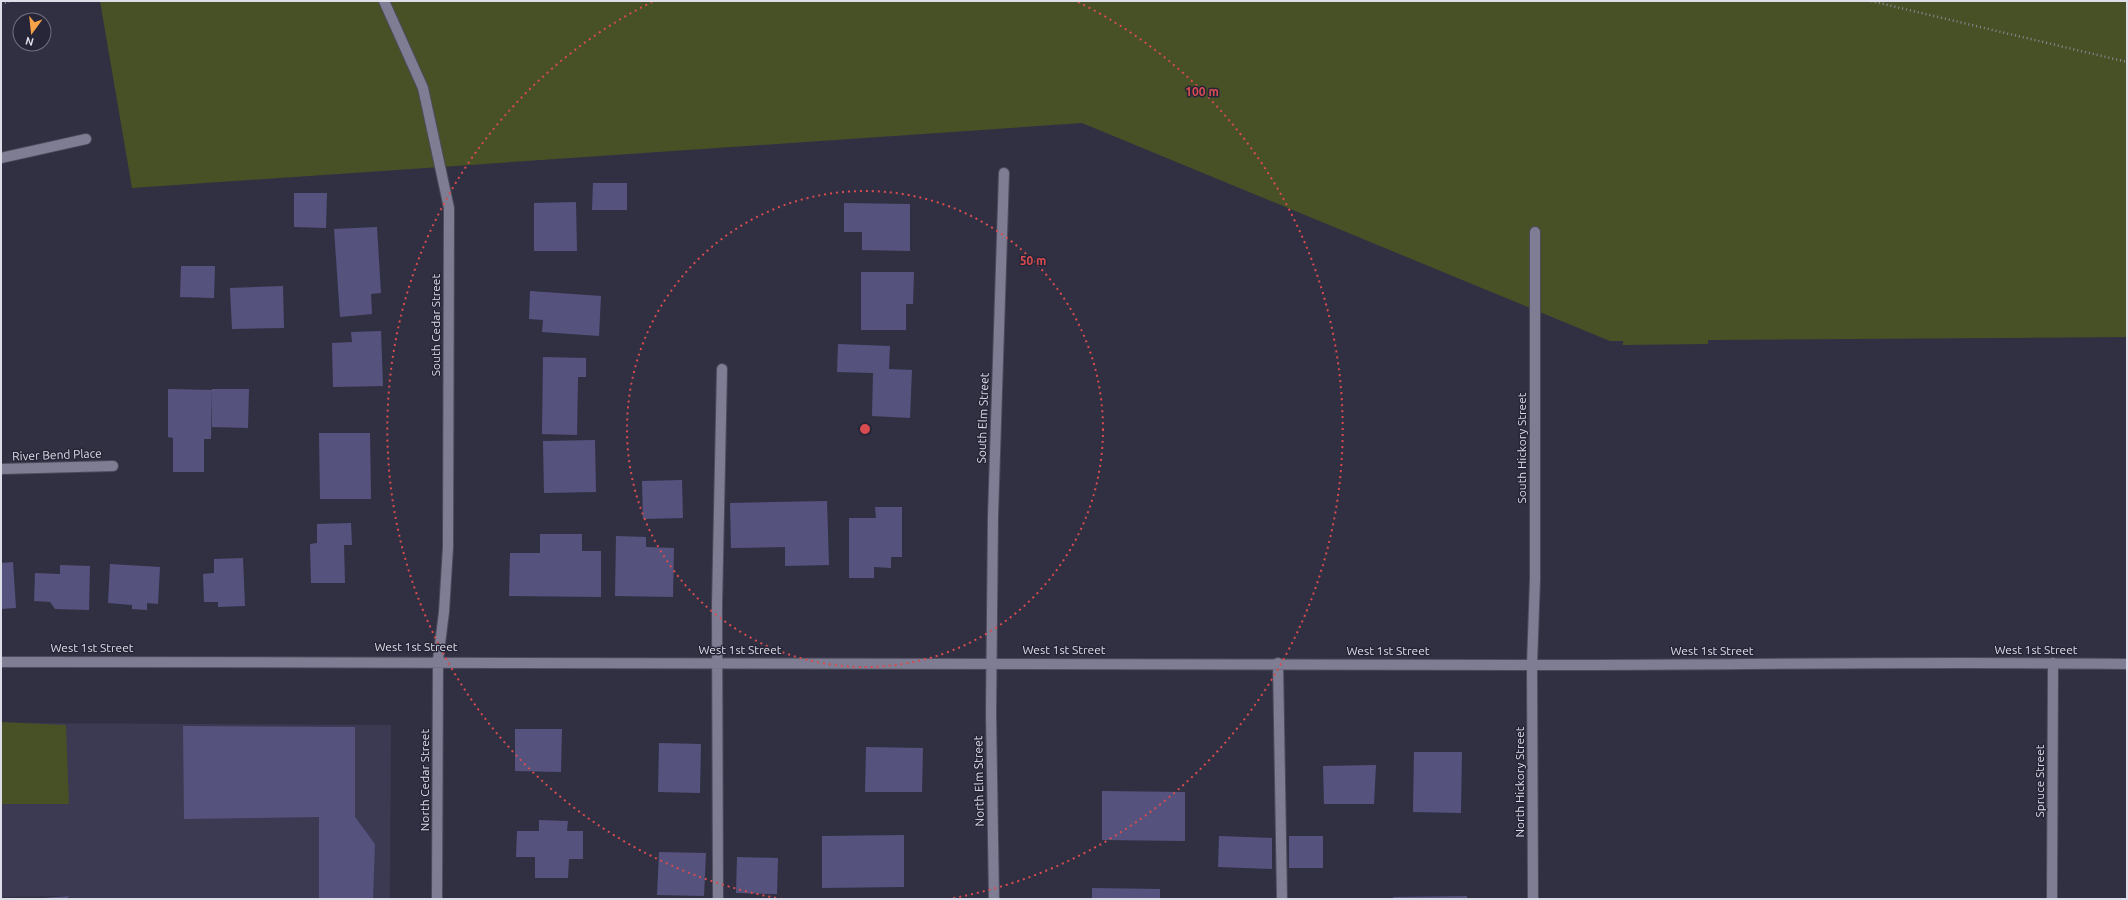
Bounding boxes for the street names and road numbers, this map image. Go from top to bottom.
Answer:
street label: South Cedar Street [429,274,442,376]
street label: South Elm Street [974,372,991,464]
street label: South Hickory Street [1515,392,1528,504]
street label: River Bend Place [12,446,102,463]
street label: West 1st Street [374,640,458,653]
street label: West 1st Street [50,641,134,654]
street label: West 1st Street [698,643,782,656]
street label: West 1st Street [1022,643,1106,656]
street label: West 1st Street [1994,643,2078,656]
street label: West 1st Street [1346,644,1430,657]
street label: West 1st Street [1670,644,1754,657]
street label: North Hickory Street [1513,726,1526,838]
street label: North Cedar Street [418,729,431,831]
street label: North Elm Street [971,735,986,827]
street label: Spruce Street [2033,744,2046,818]

